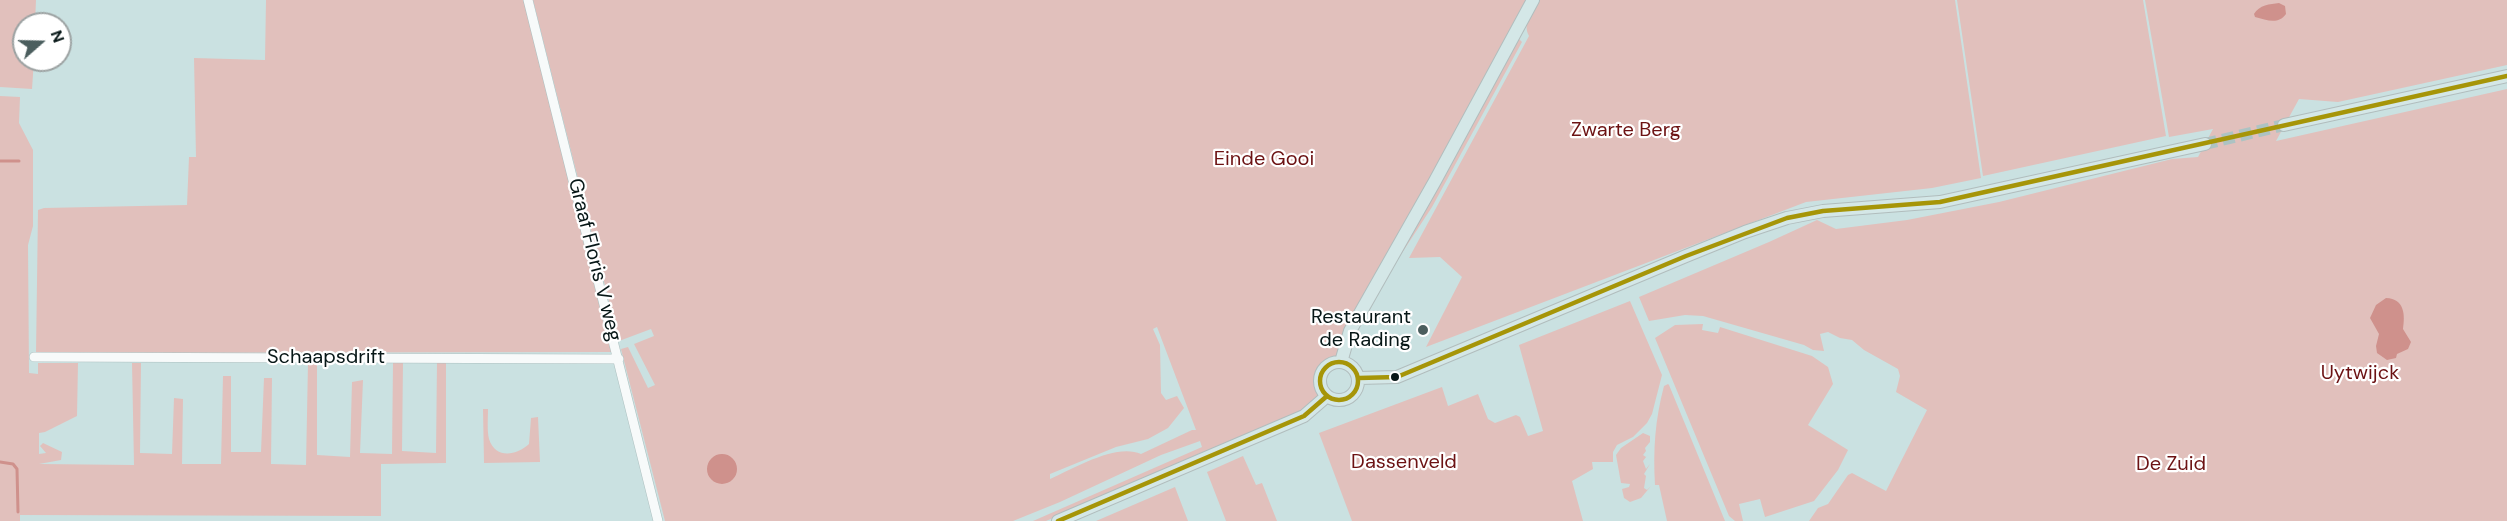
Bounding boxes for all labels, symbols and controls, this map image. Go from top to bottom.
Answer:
north arrow [12,12,72,72]
text: N [46,27,69,45]
park label: Zwarte Berg [1571,119,1681,143]
park label: Einde Gooi [1214,148,1314,172]
street label: Graaf Floris V weg [562,176,626,344]
place label: Restaurant de Rading [1311,306,1411,353]
marker: Restaurant de Rading [1416,323,1430,337]
street label: Schaapsdrift [267,346,385,370]
park label: Uytwijck [2321,362,2399,386]
unlabelled marker [1389,371,1401,383]
park label: Dassenveld [1351,451,1457,475]
park label: De Zuid [2136,453,2206,477]

